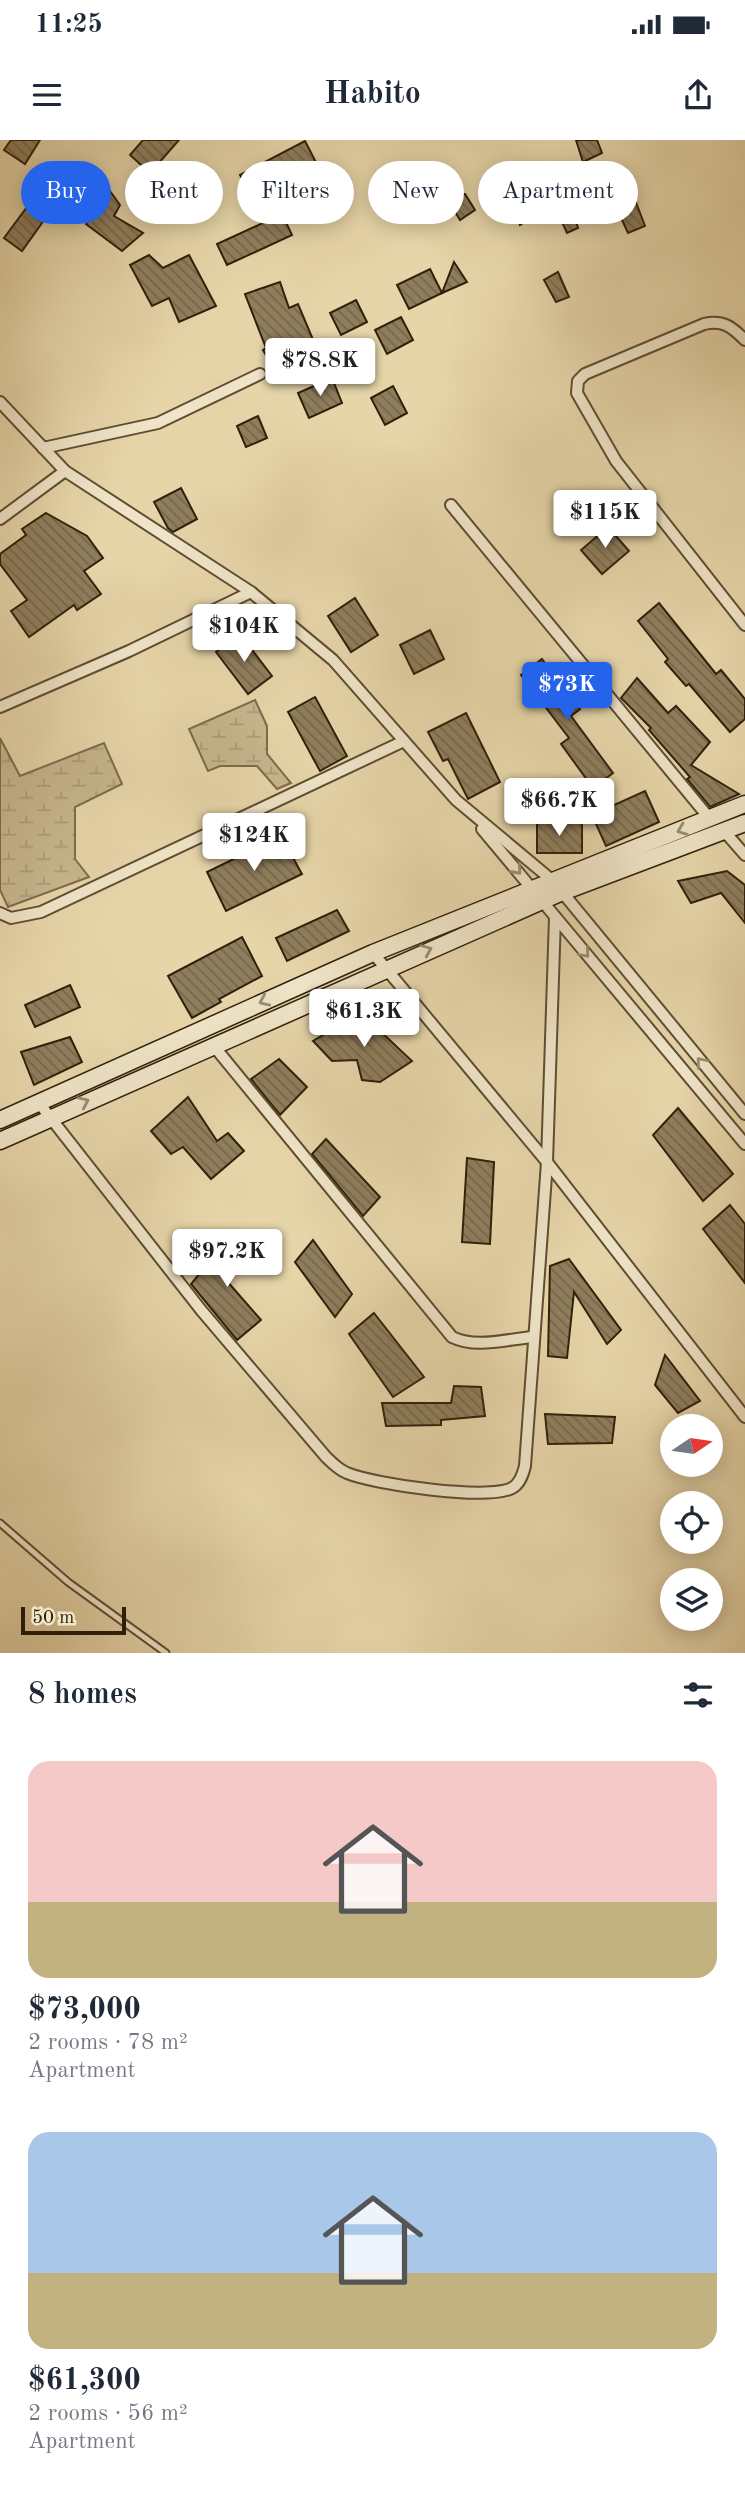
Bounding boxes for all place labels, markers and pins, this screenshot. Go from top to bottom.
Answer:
pin: $78.8K [263,338,377,398]
pin: $115K [556,490,654,550]
pin: $104K [195,604,293,664]
pin: $73K [526,662,608,722]
pin: $66.7K [502,778,616,838]
pin: $124K [205,814,303,873]
pin: $61.3K [307,990,421,1049]
pin: $97.2K [170,1230,284,1289]

